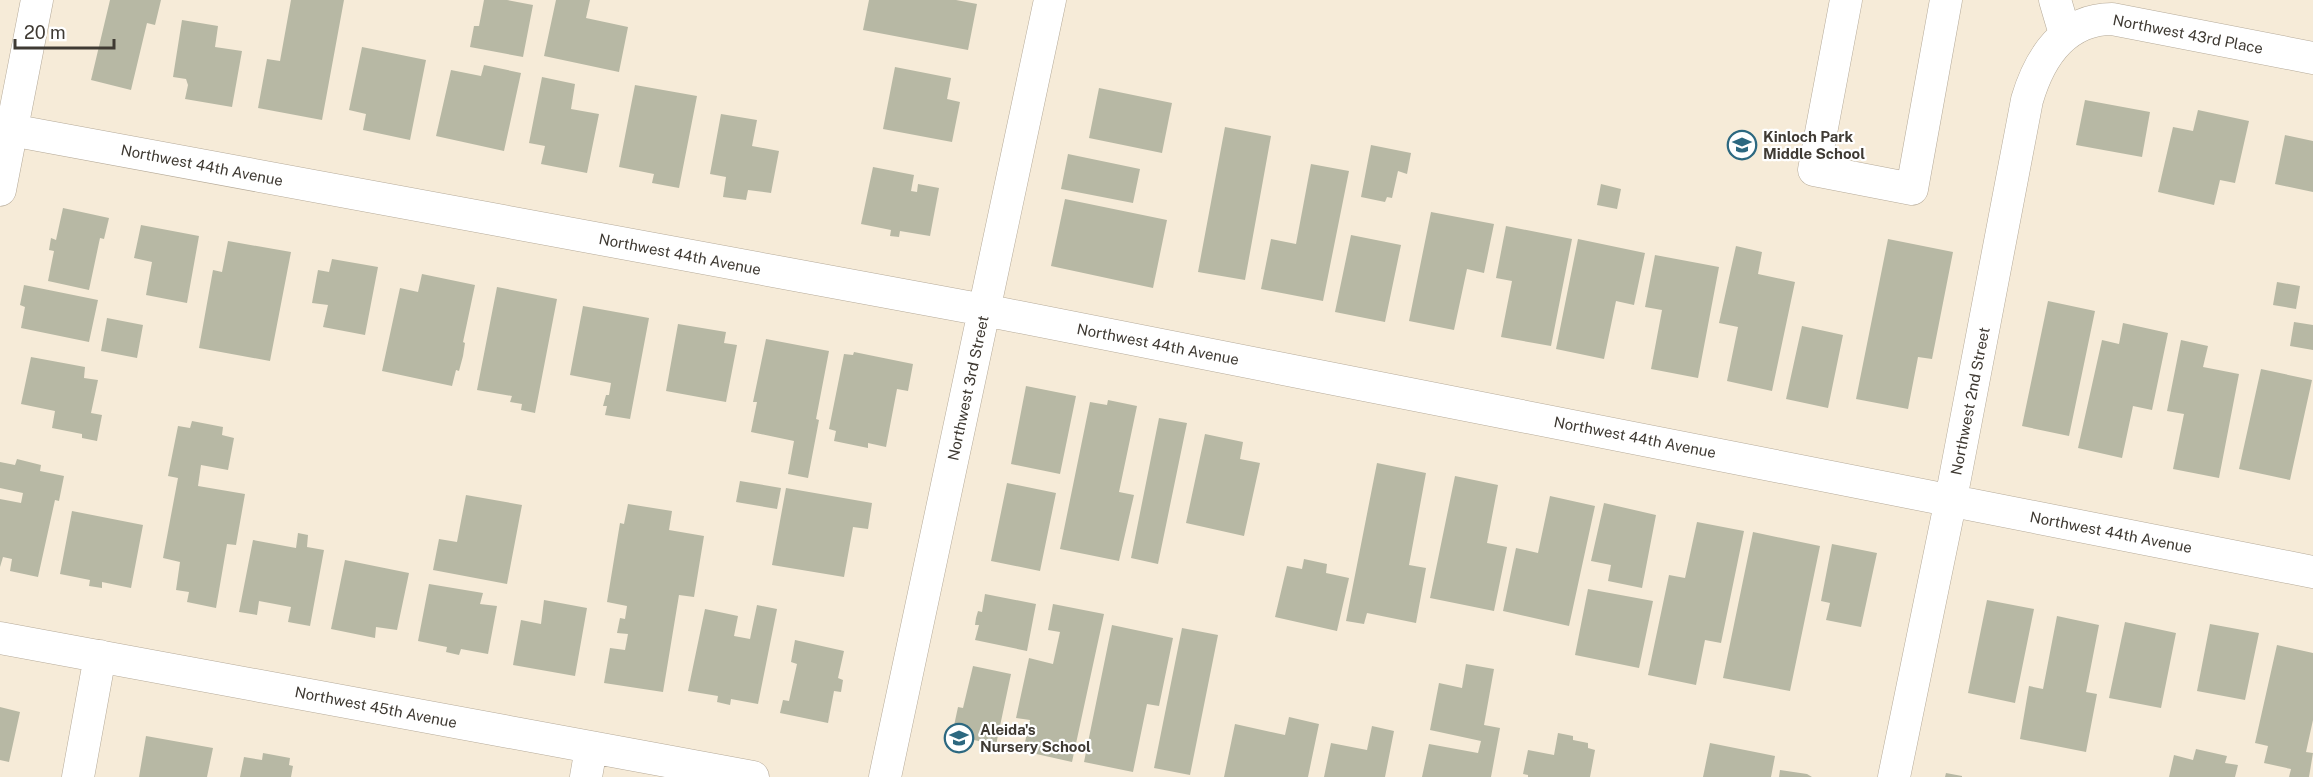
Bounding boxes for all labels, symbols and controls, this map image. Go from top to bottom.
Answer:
street label: Northwest 43rd Place [2111,11,2265,57]
scale bar [15,12,114,50]
text: 20 m [24,22,66,43]
place label: Kinloch Park Middle School [1763,128,1865,162]
school or university icon: Kinloch Park Middle School [1726,129,1758,161]
street label: Northwest 44th Avenue [119,141,285,189]
street label: Northwest 44th Avenue [597,230,763,278]
street label: Northwest 3rd Street [944,314,992,462]
street label: Northwest 44th Avenue [1075,320,1241,368]
street label: Northwest 2nd Street [1947,325,1993,476]
street label: Northwest 44th Avenue [1552,413,1718,461]
street label: Northwest 44th Avenue [2028,508,2194,556]
street label: Northwest 45th Avenue [293,683,459,731]
place label: Aleida's Nursery School [980,721,1091,755]
school or university icon: Aleida's Nursery School [943,722,975,754]

